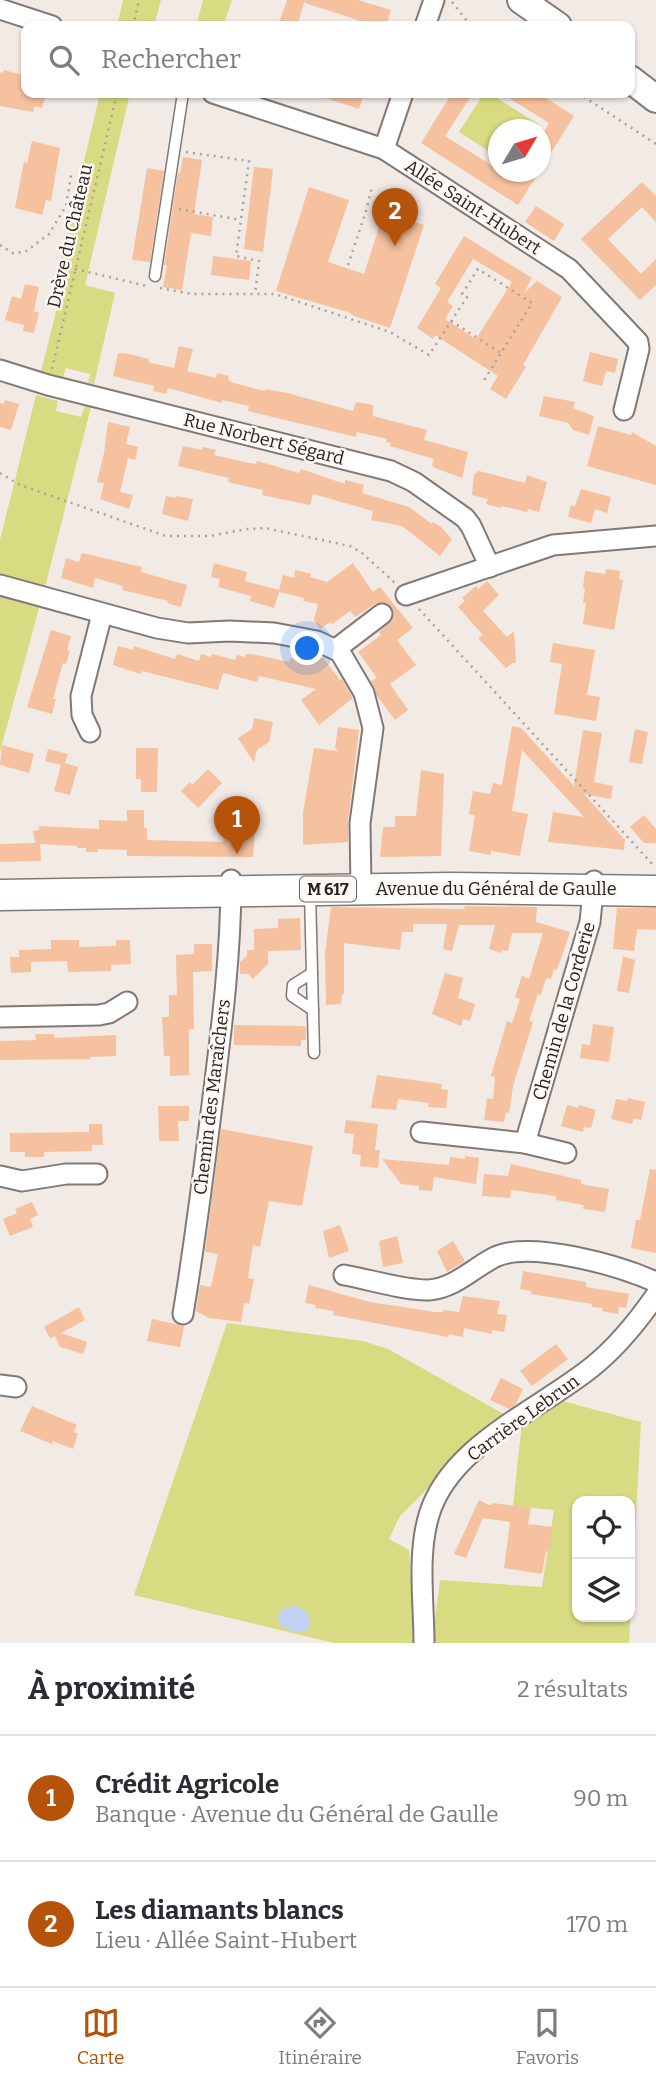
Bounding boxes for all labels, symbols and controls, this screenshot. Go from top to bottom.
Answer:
search box [21,21,635,98]
icon: search [45,41,83,79]
text: Rechercher [101,44,241,75]
north arrow [488,119,551,182]
street label: Allée Saint-Hubert [401,155,546,260]
street label: Drève du Château [43,162,97,310]
pin: 2 [372,188,418,246]
street label: Rue Norbert Ségard [181,408,347,470]
your location [290,631,324,665]
pin: 1 [214,796,260,854]
road number: M 617 [300,876,356,902]
street label: Avenue du Général de Gaulle [375,878,617,900]
street label: Chemin de la Corderie [528,919,600,1103]
street label: Chemin des Maraîchers [189,998,235,1196]
street label: Carrière Lebrun [463,1370,584,1466]
map controls [572,1496,635,1622]
button: locate [572,1496,635,1559]
button: layers [572,1559,635,1622]
text: À proximité [28,1671,195,1707]
text: 2 résultats [517,1675,628,1703]
text: Crédit Agricole [95,1769,279,1800]
text: 1 [46,1784,56,1812]
text: 90 m [573,1784,628,1812]
text: Banque · Avenue du Général de Gaulle [95,1800,499,1828]
text: Les diamants blancs [95,1895,344,1926]
text: 2 [45,1910,57,1938]
text: 170 m [566,1910,628,1938]
text: Lieu · Allée Saint-Hubert [95,1926,357,1954]
tab: Carte [77,2004,124,2069]
tab: Itinéraire [278,2004,362,2069]
tab: Favoris [516,2004,579,2069]

